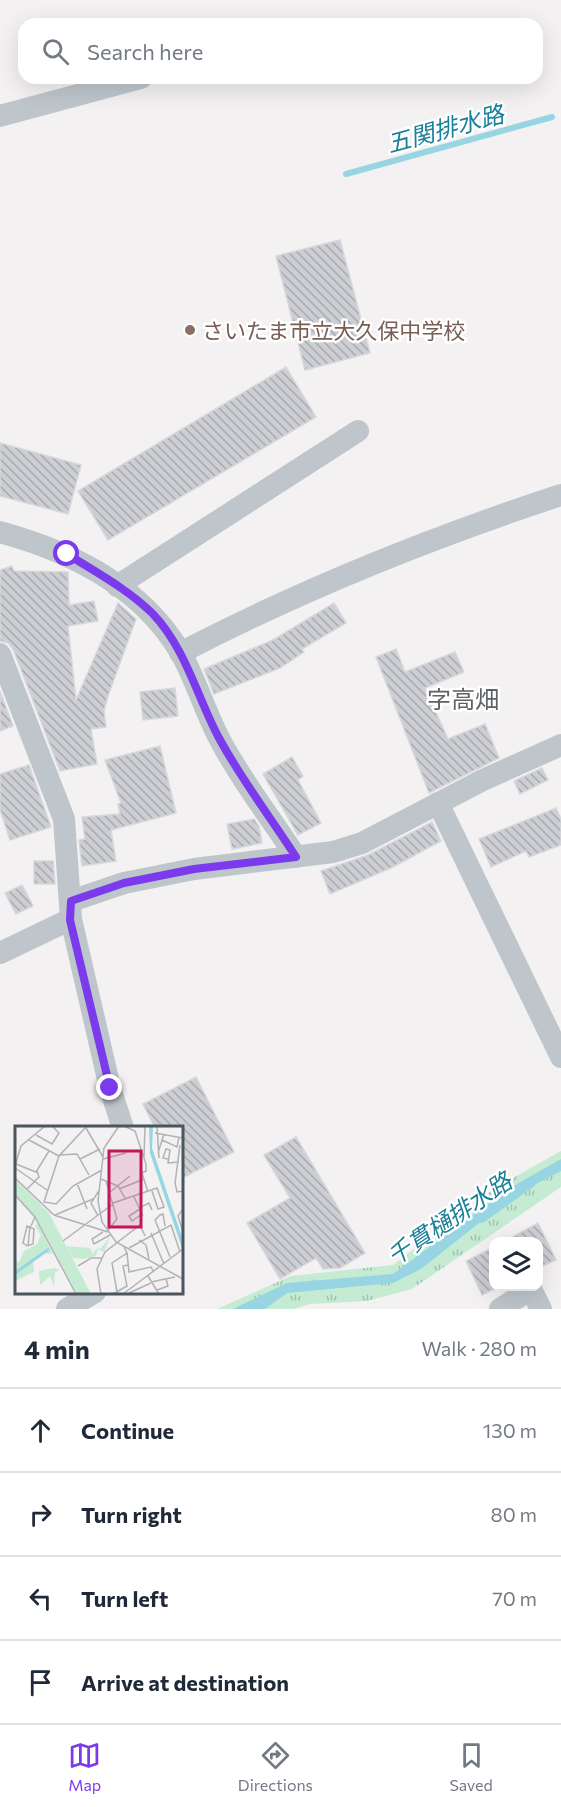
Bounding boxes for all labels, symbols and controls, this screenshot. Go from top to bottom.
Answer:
search box [18,18,543,84]
icon: search [39,35,72,68]
text: Search here [87,38,203,65]
water label: 五関排水路 [383,98,509,158]
place label: さいたま市立大久保中学校 [202,317,465,344]
marker: さいたま市立大久保中学校 [183,323,197,337]
route start [53,540,79,566]
district label: 字高畑 [427,684,499,713]
route end [96,1074,122,1100]
inset map [15,1126,183,1294]
water label: 千貫樋排水路 [381,1165,518,1270]
map controls [489,1237,543,1291]
button: layers [489,1237,543,1291]
text: 4 min [24,1333,90,1364]
text: Walk · 280 m [421,1336,537,1360]
icon: ahead [24,1414,57,1447]
text: Continue [81,1417,174,1444]
text: 130 m [483,1418,537,1442]
icon: right [24,1498,57,1531]
text: Turn right [81,1501,182,1528]
text: 80 m [491,1502,537,1526]
icon: left [24,1582,57,1615]
text: Turn left [81,1585,168,1612]
text: 70 m [492,1586,537,1610]
icon: arrive [24,1666,57,1699]
text: Arrive at destination [81,1669,289,1696]
tab: Map [68,1739,101,1794]
tab: Directions [238,1739,313,1794]
tab: Saved [449,1739,493,1794]

